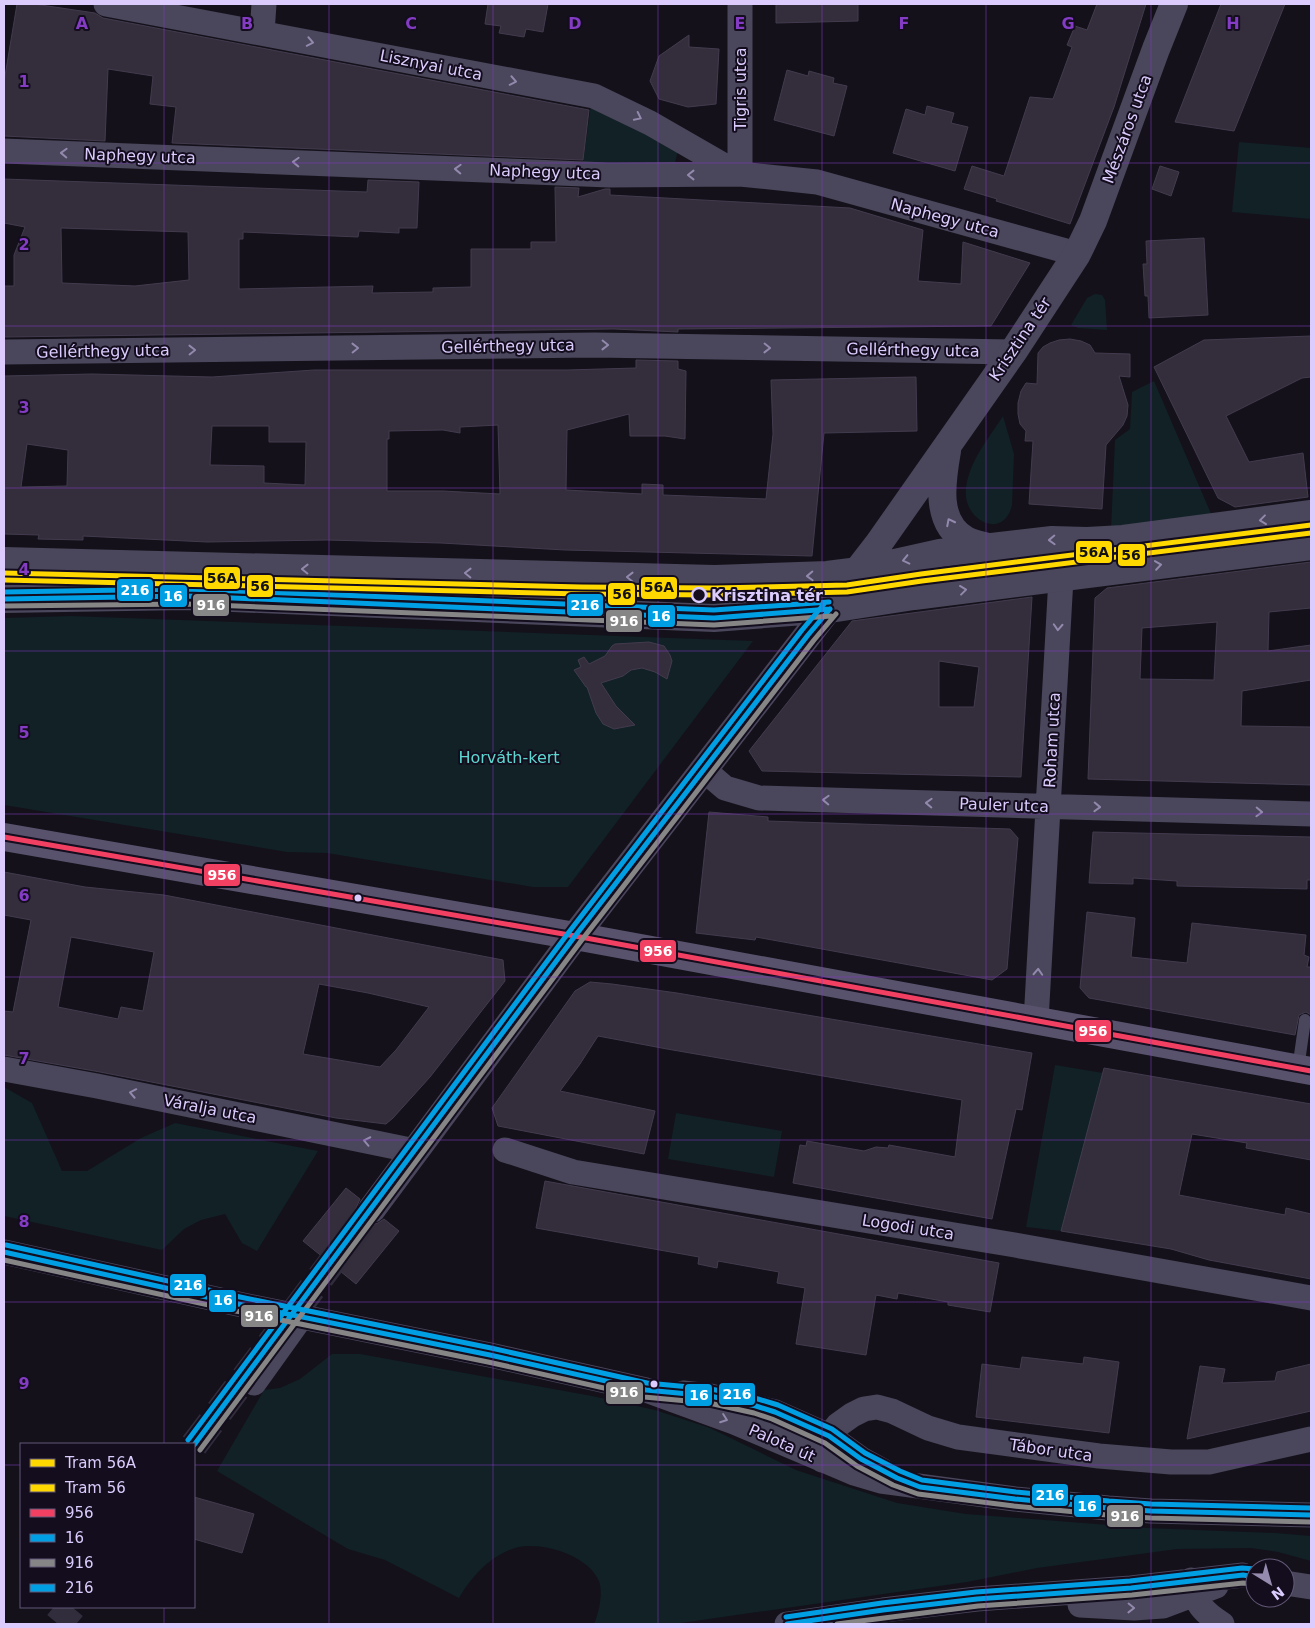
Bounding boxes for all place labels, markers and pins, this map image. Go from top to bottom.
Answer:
place label: Krisztina tér [711,586,823,605]
marker: Krisztina tér [691,587,707,603]
unlabelled marker [353,893,363,903]
unlabelled marker [649,1379,659,1389]

